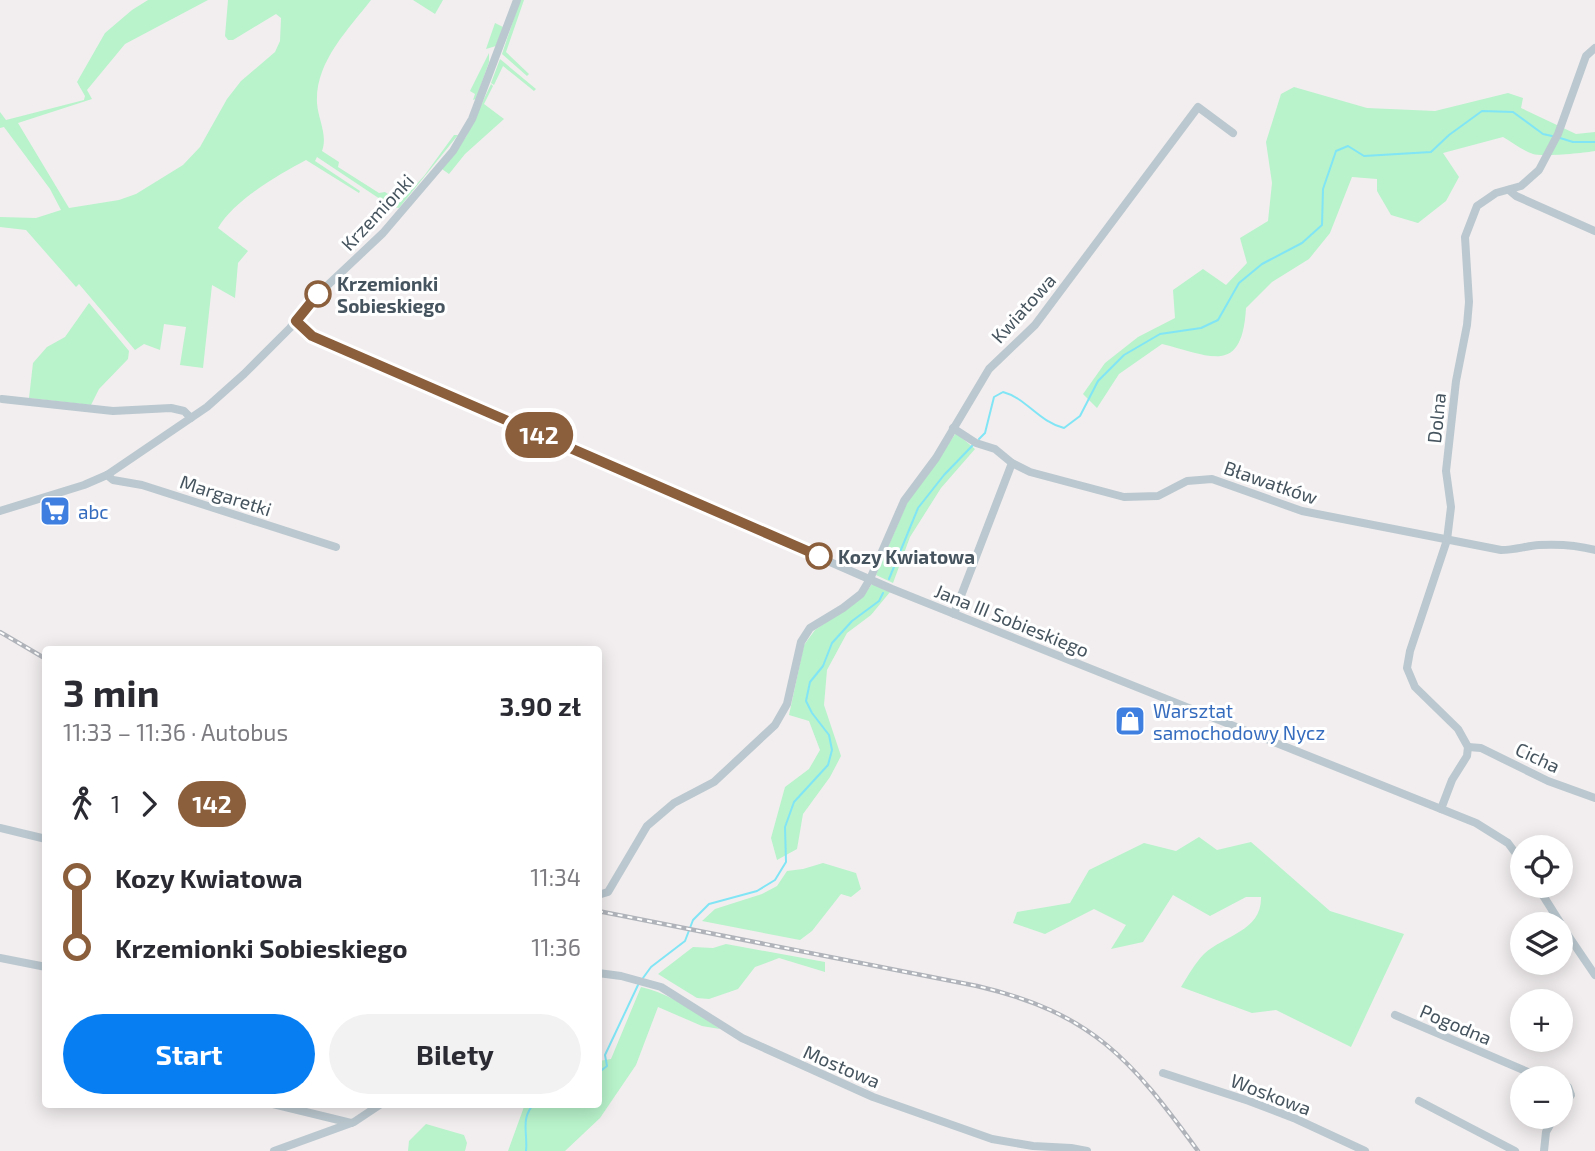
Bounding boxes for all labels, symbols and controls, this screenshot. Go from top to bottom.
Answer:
street label: Krzemionki [336,169,418,255]
street label: Kwiatowa [986,268,1060,348]
place label: Krzemionki Sobieskiego [337,272,445,317]
marker: Krzemionki Sobieskiego [305,281,331,307]
street label: Dolna [1422,392,1450,444]
line badge: 142 [499,412,579,458]
text: 142 [519,420,559,449]
street label: Bławatków [1221,455,1321,509]
street label: Margaretki [177,469,275,521]
supermarket icon: abc [38,494,72,528]
place label: abc [78,500,109,523]
marker: Kozy Kwiatowa [806,543,832,569]
place label: Kozy Kwiatowa [838,545,975,569]
street label: Jana III Sobieskiego [931,579,1093,661]
text: 3 min [63,669,160,715]
text: 3.90 zł [500,690,581,721]
place label: Warsztat samochodowy Nycz [1153,699,1325,744]
shop icon: Warsztat samochodowy Nycz [1113,704,1147,738]
text: 11:33 – 11:36 · Autobus [63,718,288,746]
street label: Cicha [1512,737,1564,777]
icon: walk [63,785,101,823]
icon: forward [130,785,168,823]
text: 142 [192,789,232,818]
text: 1 [111,790,120,818]
map controls [1510,835,1573,1129]
button: locate [1510,835,1573,898]
text: Kozy Kwiatowa [115,862,302,893]
text: 11:34 [530,863,581,891]
button: layers [1510,912,1573,975]
text: Krzemionki Sobieskiego [115,932,408,963]
text: 11:36 [531,933,581,961]
button: + [1510,989,1573,1052]
street label: Pogodna [1417,999,1495,1049]
button: Start [63,1014,315,1094]
button: Bilety [329,1014,581,1094]
street label: Mostowa [800,1040,884,1092]
button: − [1510,1066,1573,1129]
street label: Woskowa [1228,1068,1314,1120]

